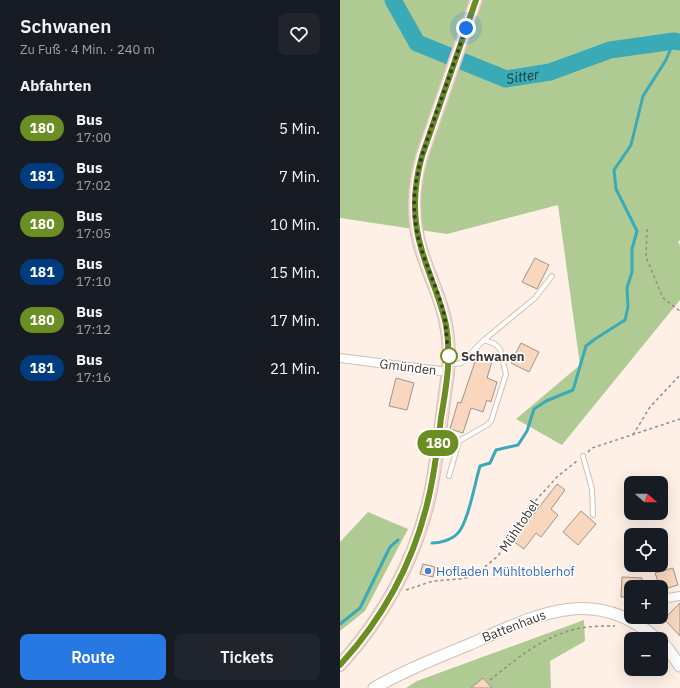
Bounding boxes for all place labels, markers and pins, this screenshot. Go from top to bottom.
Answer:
marker: Schwanen [440,347,458,365]
place label: Schwanen [461,348,524,365]
place label: Hofladen Mühltoblerhof [436,563,575,580]
marker: Hofladen Mühltoblerhof [423,566,433,576]

